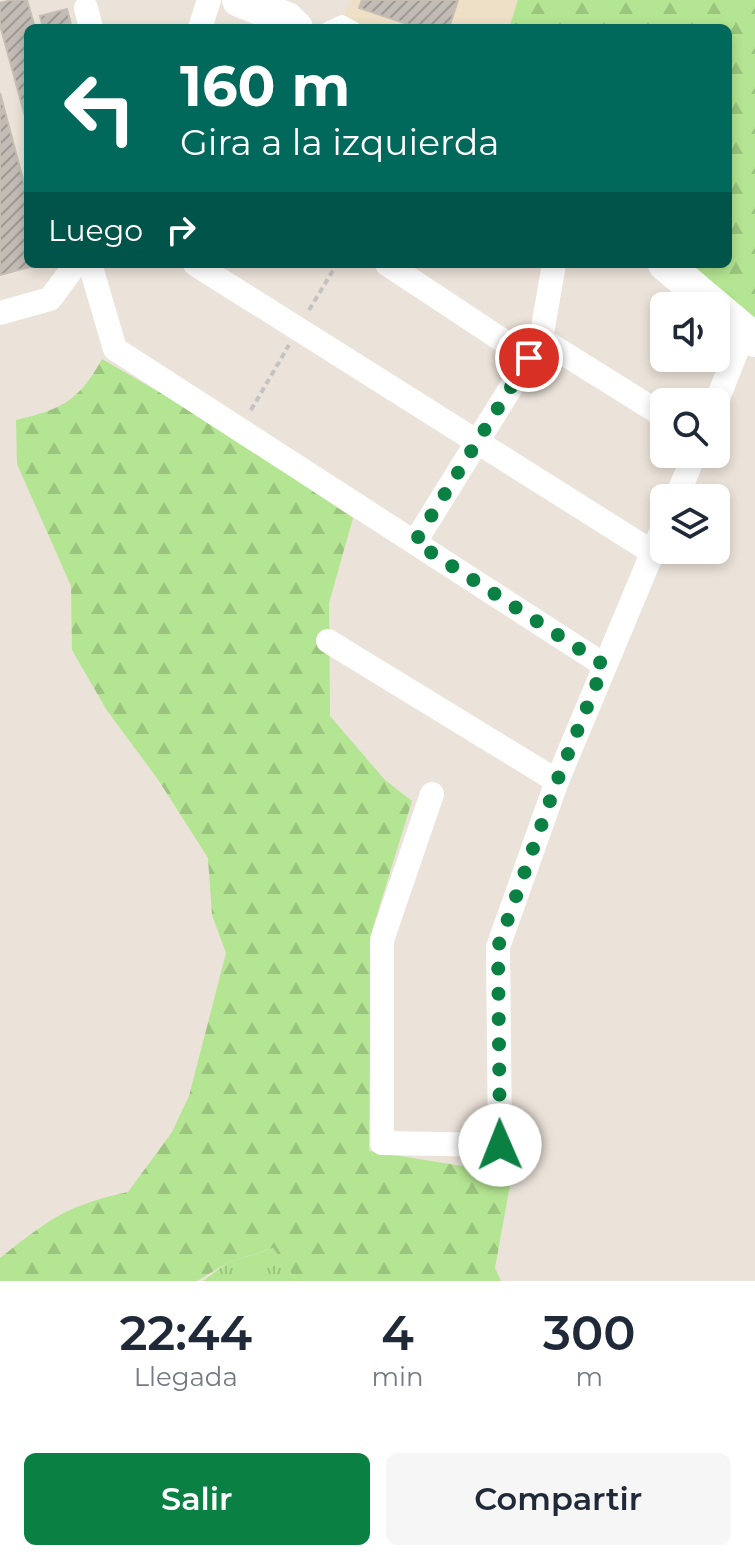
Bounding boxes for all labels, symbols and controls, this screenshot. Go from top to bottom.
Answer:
text: 160 m [180,52,350,120]
icon: left [48,56,152,160]
text: Gira a la izquierda [180,120,500,164]
icon: right [159,208,203,252]
text: Luego [48,212,143,249]
map controls [650,292,730,564]
button: sound [650,292,730,372]
pin [495,324,563,392]
icon: arrive [507,336,551,380]
button: search [650,388,730,468]
button: layers [650,484,730,564]
position arrow [458,1103,542,1187]
text: 22:44 [119,1304,252,1362]
text: 4 [381,1304,414,1362]
text: 300 [543,1304,636,1362]
text: Llegada [134,1361,238,1393]
text: min [372,1361,424,1393]
text: m [576,1361,603,1393]
button: Salir [24,1453,370,1545]
button: Compartir [386,1453,731,1545]

